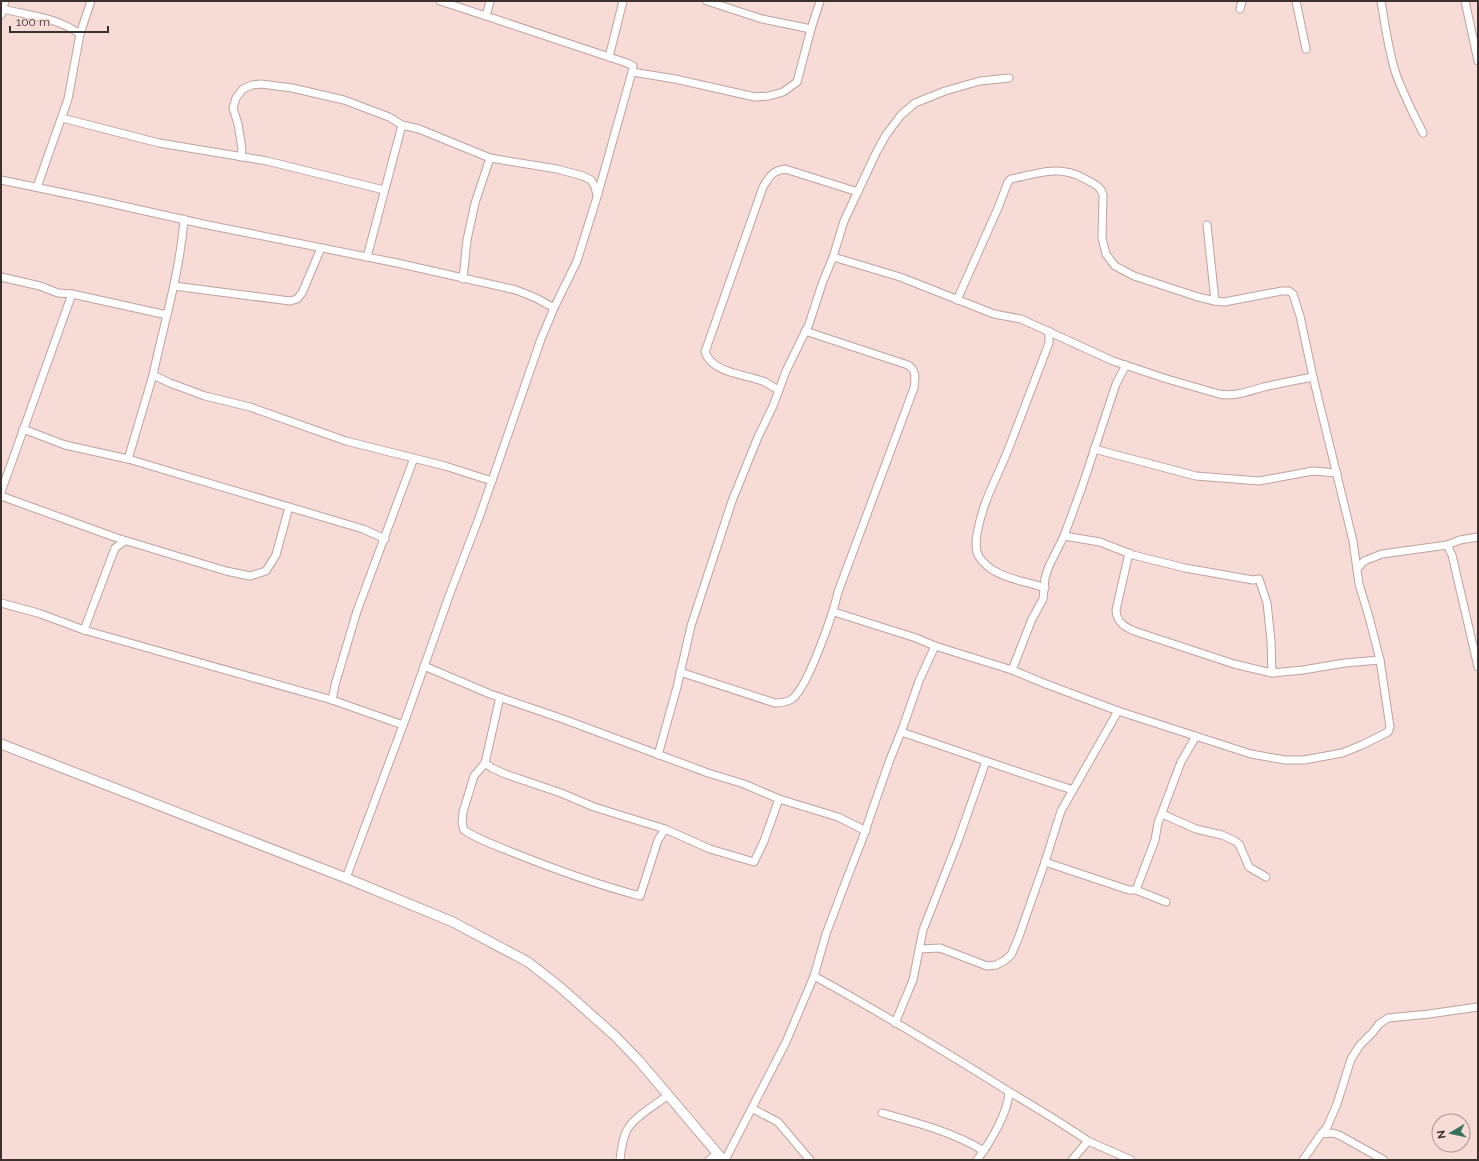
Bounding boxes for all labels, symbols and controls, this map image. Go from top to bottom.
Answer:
scale bar [10,8,108,34]
text: 100 m [16,15,50,29]
north arrow [1431,1113,1471,1153]
text: N [1435,1129,1449,1140]

